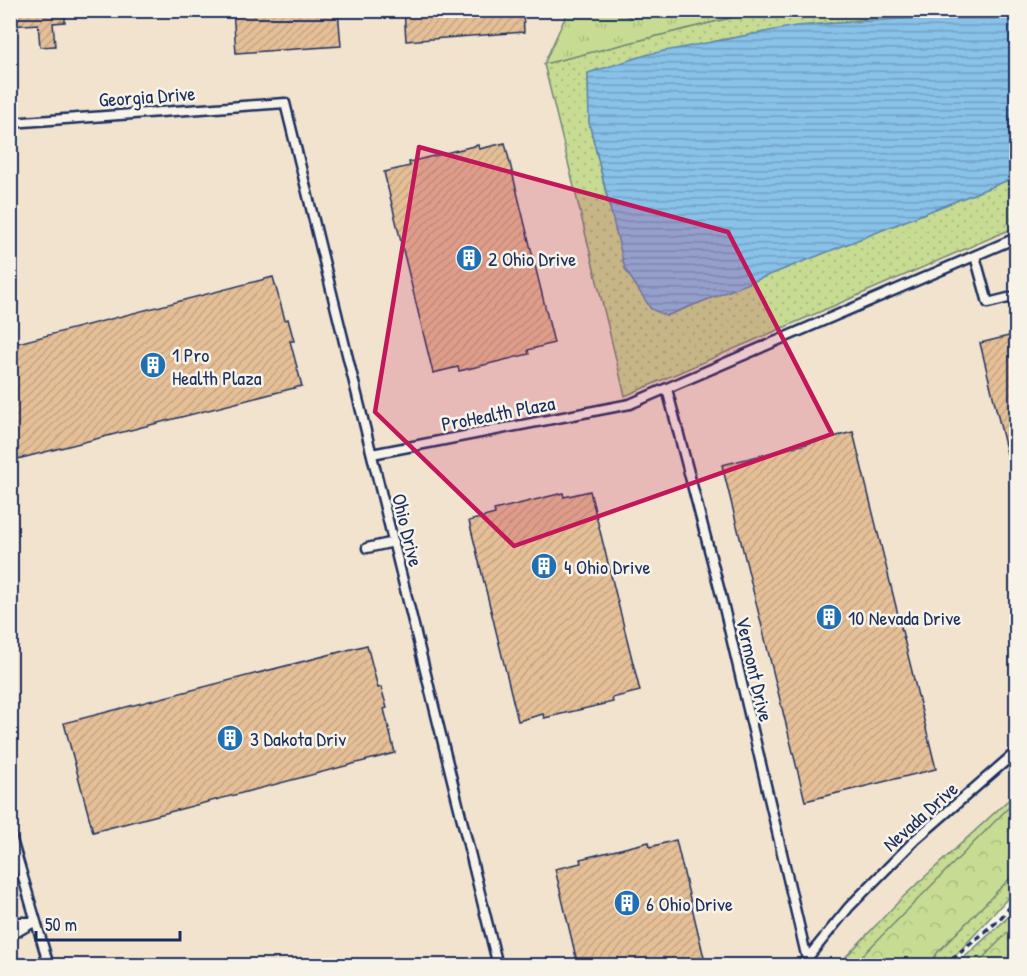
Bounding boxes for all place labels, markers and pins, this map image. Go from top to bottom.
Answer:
building icon: 2 Ohio Drive [454,243,484,273]
place label: 2 Ohio Drive [488,245,576,272]
place label: 1 Pro Health Plaza [172,341,262,391]
building icon: 1 Pro Health Plaza [138,350,168,380]
building icon: 4 Ohio Drive [529,551,559,581]
place label: 4 Ohio Drive [564,553,650,580]
building icon: 10 Nevada Drive [814,602,844,632]
place label: 10 Nevada Drive [848,604,961,631]
building icon: 3 Dakota Driv [215,723,245,753]
place label: 3 Dakota Driv [250,725,346,752]
building icon: 6 Ohio Drive [612,888,642,918]
place label: 6 Ohio Drive [646,890,733,917]

